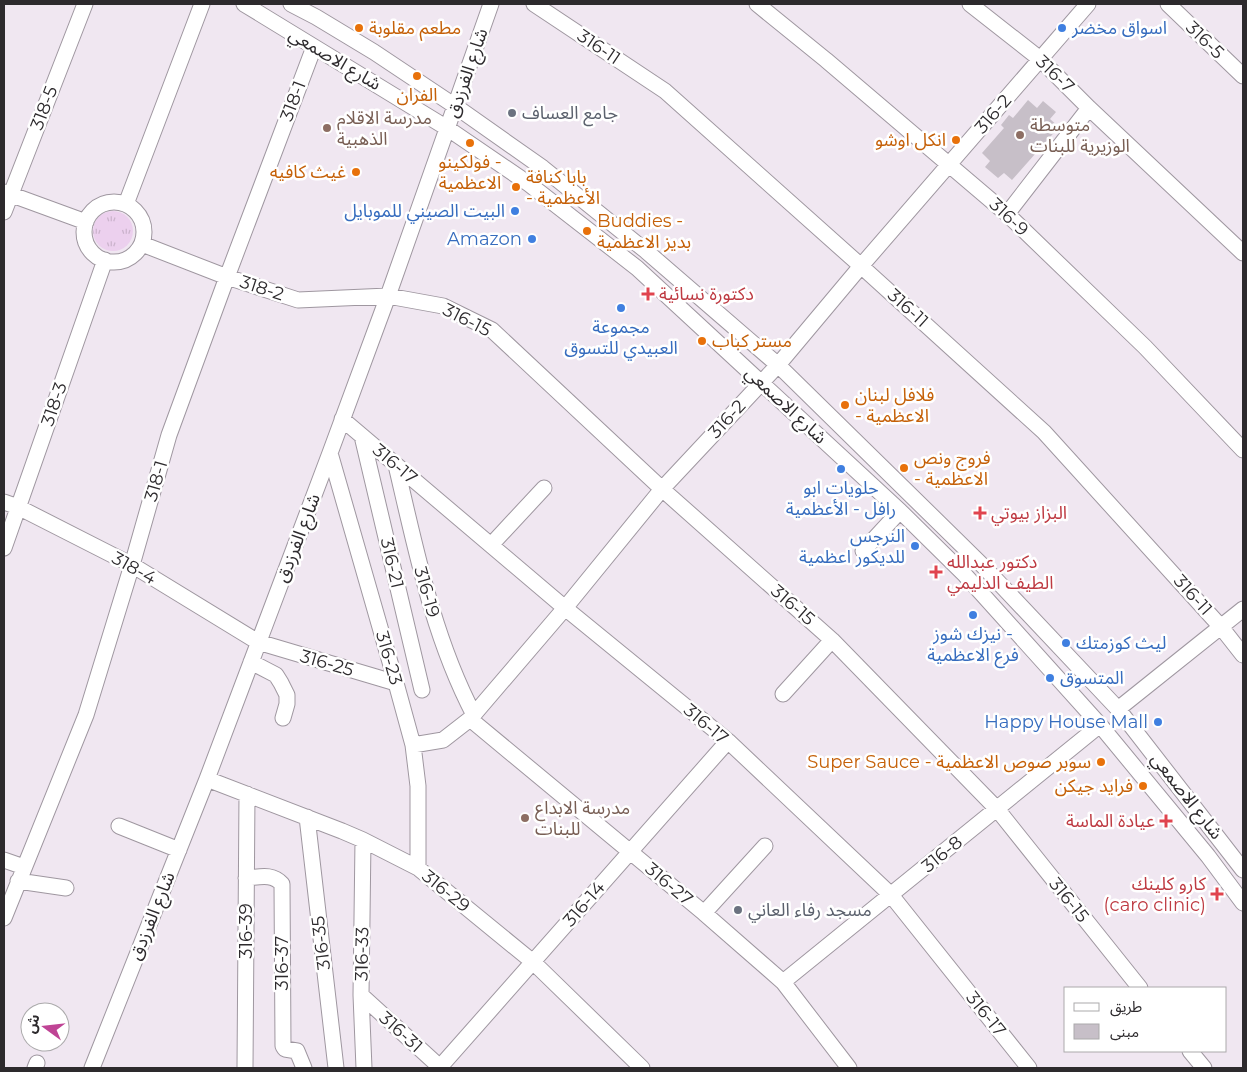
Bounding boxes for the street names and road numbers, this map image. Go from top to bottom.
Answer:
street label: 316-5 [1181,17,1229,63]
street label: شارع الاصمعي [283,23,385,98]
street label: شارع الفرزدق [441,25,495,122]
street label: 316-11 [573,25,625,69]
street label: 316-7 [1031,50,1079,98]
street label: 318-1 [275,78,311,124]
street label: 318-5 [26,83,62,133]
street label: 316-2 [970,90,1016,138]
street label: 316-9 [985,193,1033,241]
street label: 318-2 [237,271,287,305]
street label: 316-11 [883,284,933,332]
street label: 316-15 [439,299,495,341]
street label: شارع الاصمعي [738,362,831,451]
street label: 318-3 [36,379,72,429]
street label: 316-2 [704,395,750,443]
street label: 316-17 [368,439,422,489]
street label: 318-1 [140,458,172,504]
street label: شارع الفرزدق [271,490,328,587]
street label: 316-21 [376,536,408,590]
street label: 318-4 [108,547,160,589]
street label: 316-19 [409,564,445,620]
street label: 316-11 [1169,570,1217,620]
street label: 316-15 [767,580,819,630]
street label: 316-23 [371,629,407,687]
street label: 316-25 [298,645,356,681]
street label: 316-17 [679,699,733,749]
street label: شارع الاصمعي [1144,748,1228,846]
street label: 316-8 [917,831,967,877]
street label: 316-27 [641,858,697,910]
street label: 316-29 [417,865,475,917]
street label: شارع الفرزدق [124,869,182,965]
street label: 316-15 [1044,873,1094,927]
street label: 316-14 [558,877,610,931]
street label: 316-39 [235,903,257,959]
street label: 316-35 [307,915,335,971]
street label: 316-33 [351,927,373,981]
street label: 316-37 [271,936,293,990]
street label: 316-17 [961,987,1011,1041]
street label: 316-31 [375,1007,427,1057]

